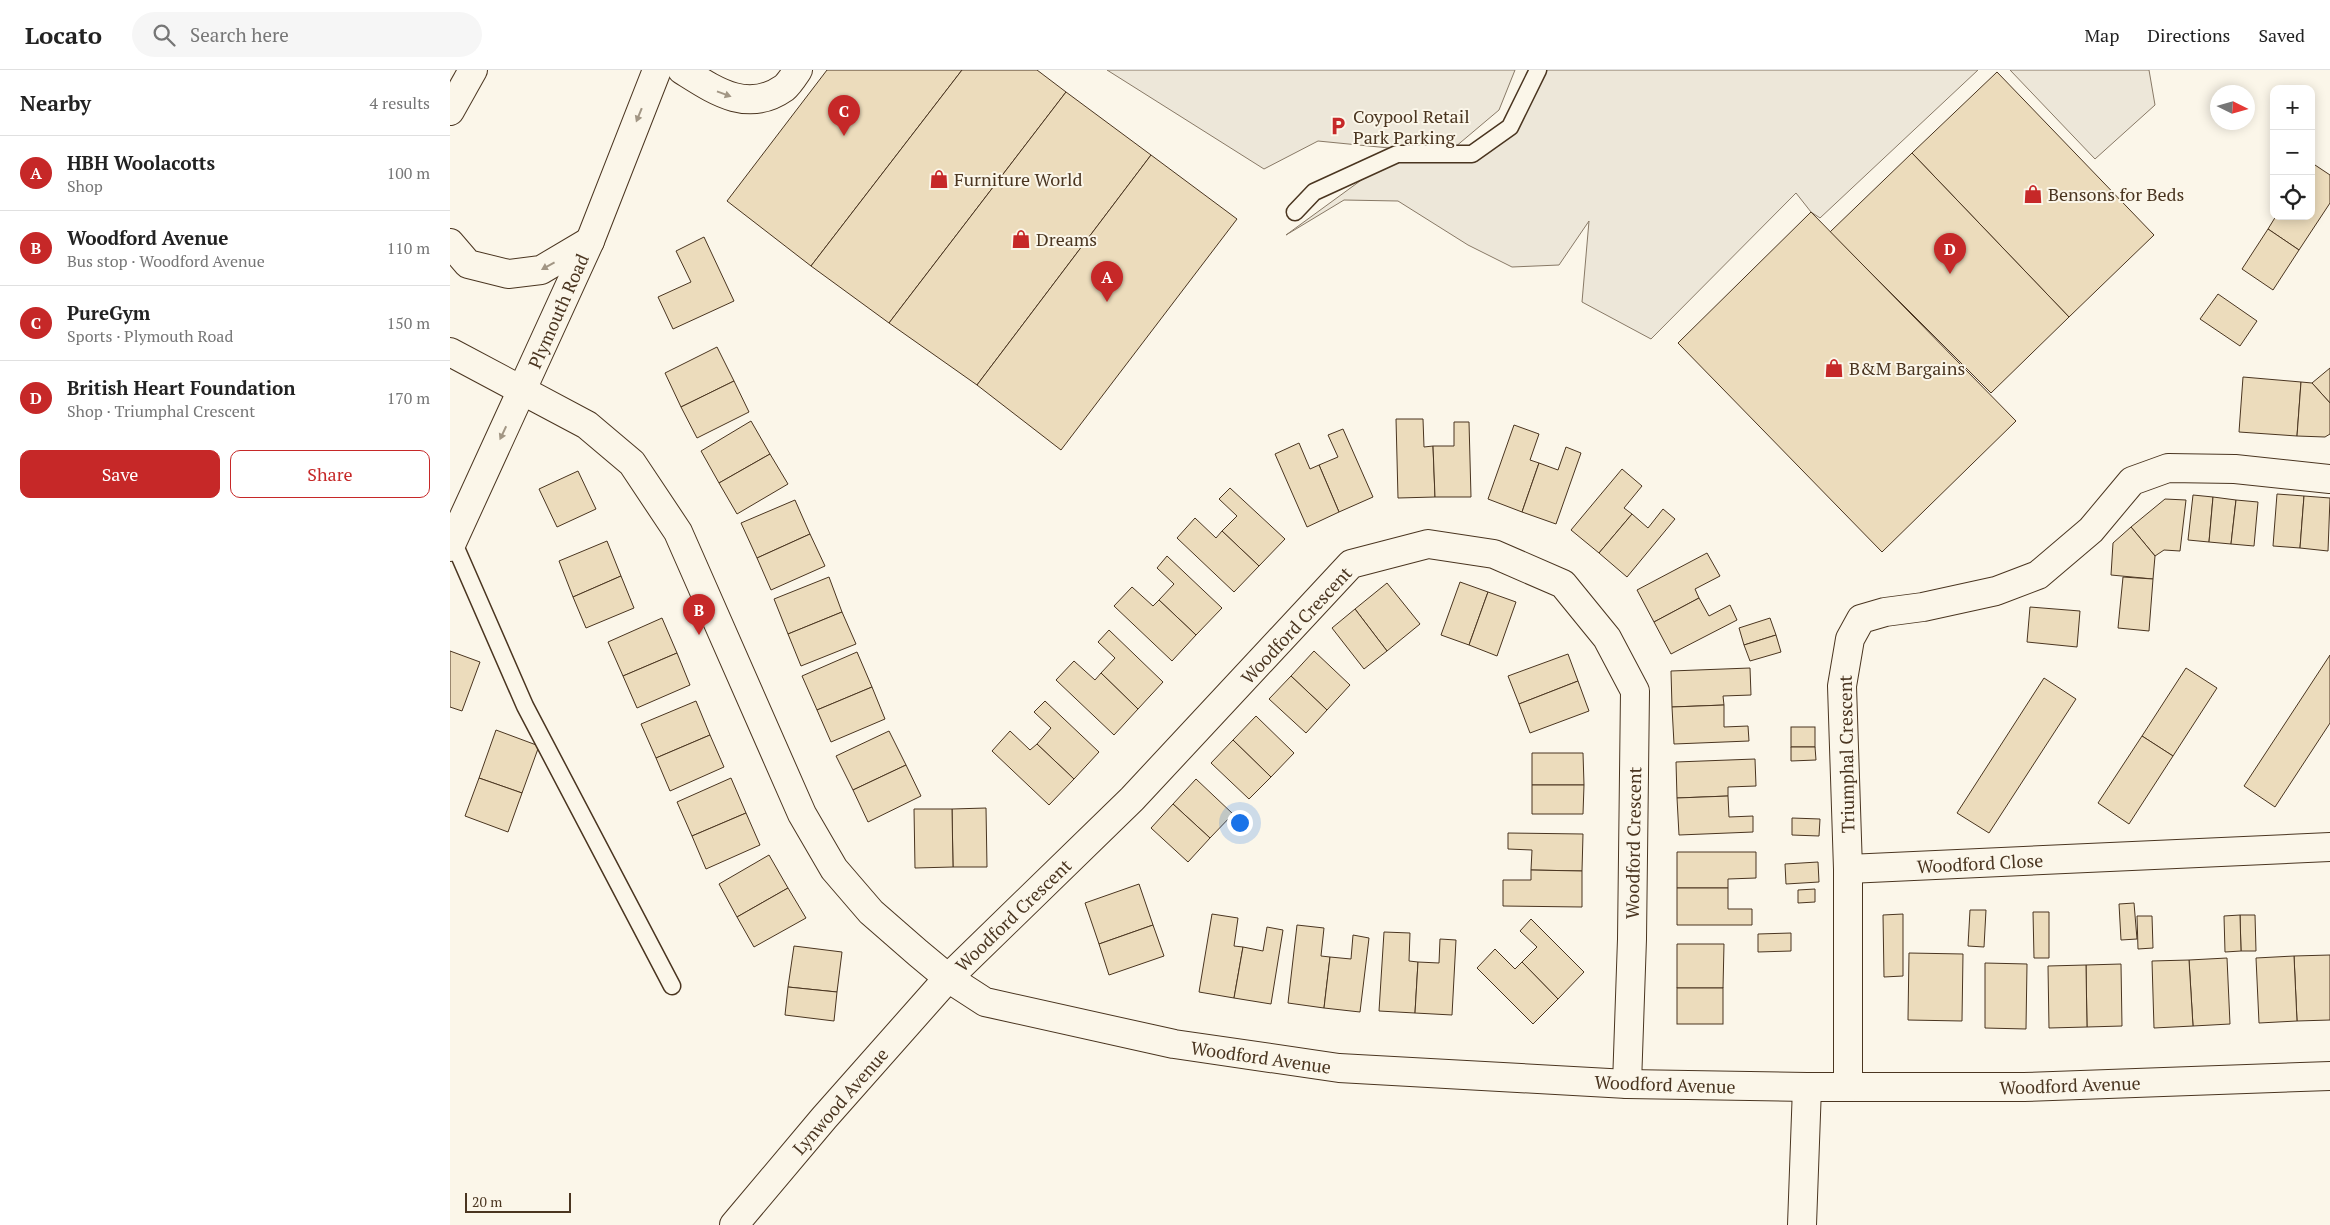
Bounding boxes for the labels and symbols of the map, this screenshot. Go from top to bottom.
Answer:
north arrow [2210,85,2255,130]
one-way arrow [717,90,732,98]
pin: C [828,95,860,136]
place label: Coypool Retail Park Parking [1353,104,1470,149]
one-way arrow [635,108,643,122]
parking icon: Coypool Retail Park Parking [1327,115,1349,137]
place label: Furniture World [954,167,1082,191]
shop icon: Furniture World [928,168,950,190]
place label: Bensons for Beds [2048,182,2184,206]
shop icon: Bensons for Beds [2022,183,2044,205]
place label: Dreams [1036,227,1097,251]
shop icon: Dreams [1010,228,1032,250]
pin: D [1934,233,1966,274]
street label: Plymouth Road [522,250,594,372]
pin: A [1091,261,1123,302]
one-way arrow [540,262,555,270]
place label: B&M Bargains [1849,356,1965,380]
shop icon: B&M Bargains [1823,357,1845,379]
one-way arrow [498,426,507,441]
street label: Woodford Crescent [1235,561,1357,689]
pin: B [683,594,715,635]
street label: Triumphal Crescent [1833,674,1859,833]
street label: Woodford Crescent [1620,766,1646,919]
your location [1227,810,1253,836]
street label: Woodford Close [1916,848,2044,878]
street label: Woodford Crescent [950,853,1076,977]
street label: Woodford Avenue [1189,1035,1333,1079]
street label: Lynwood Avenue [787,1042,893,1160]
street label: Woodford Avenue [1594,1070,1736,1098]
street label: Woodford Avenue [1999,1071,2141,1099]
scale bar [465,1190,571,1213]

